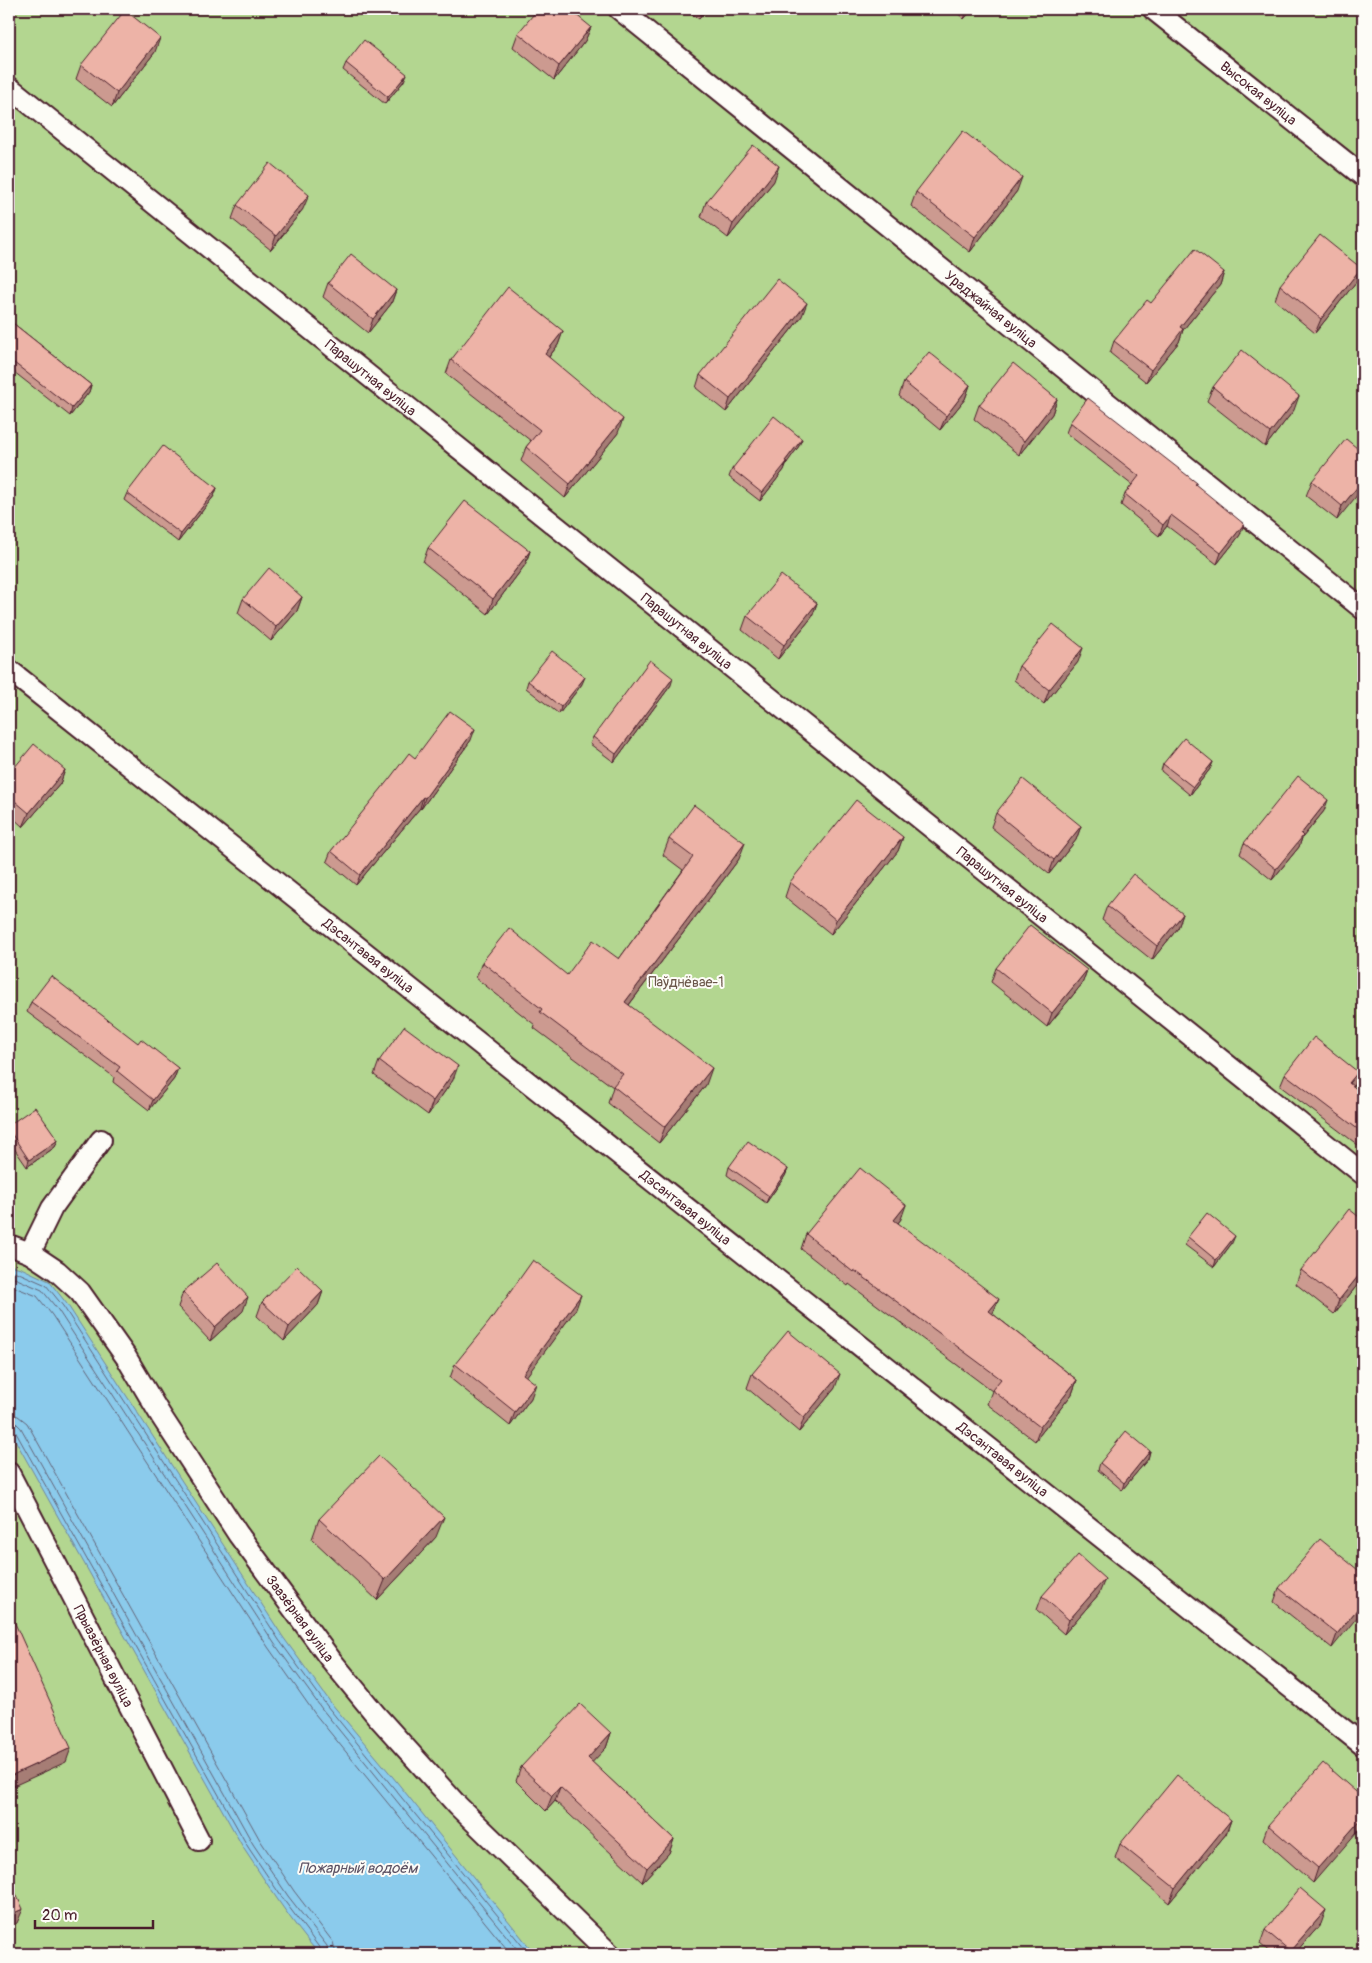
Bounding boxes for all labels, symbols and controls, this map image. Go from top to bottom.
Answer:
street label: Высокая вуліца [1217,58,1300,129]
street label: Ураджайная вуліца [941,267,1040,352]
street label: Парашутная вуліца [321,336,420,420]
street label: Парашутная вуліца [637,590,735,673]
street label: Парашутная вуліца [953,843,1051,927]
street label: Дэсантавая вуліца [319,914,417,997]
park label: Паўднёвае-1 [648,974,724,991]
street label: Дэсантавая вуліца [636,1166,734,1249]
street label: Дэсантавая вуліца [953,1418,1051,1501]
street label: Заазёрная вуліца [262,1572,337,1665]
street label: Прыазёрная вуліца [70,1602,137,1710]
water label: Пожарный водоём [299,1859,418,1878]
scale bar [35,1898,152,1930]
text: 20 m [42,1906,77,1925]

